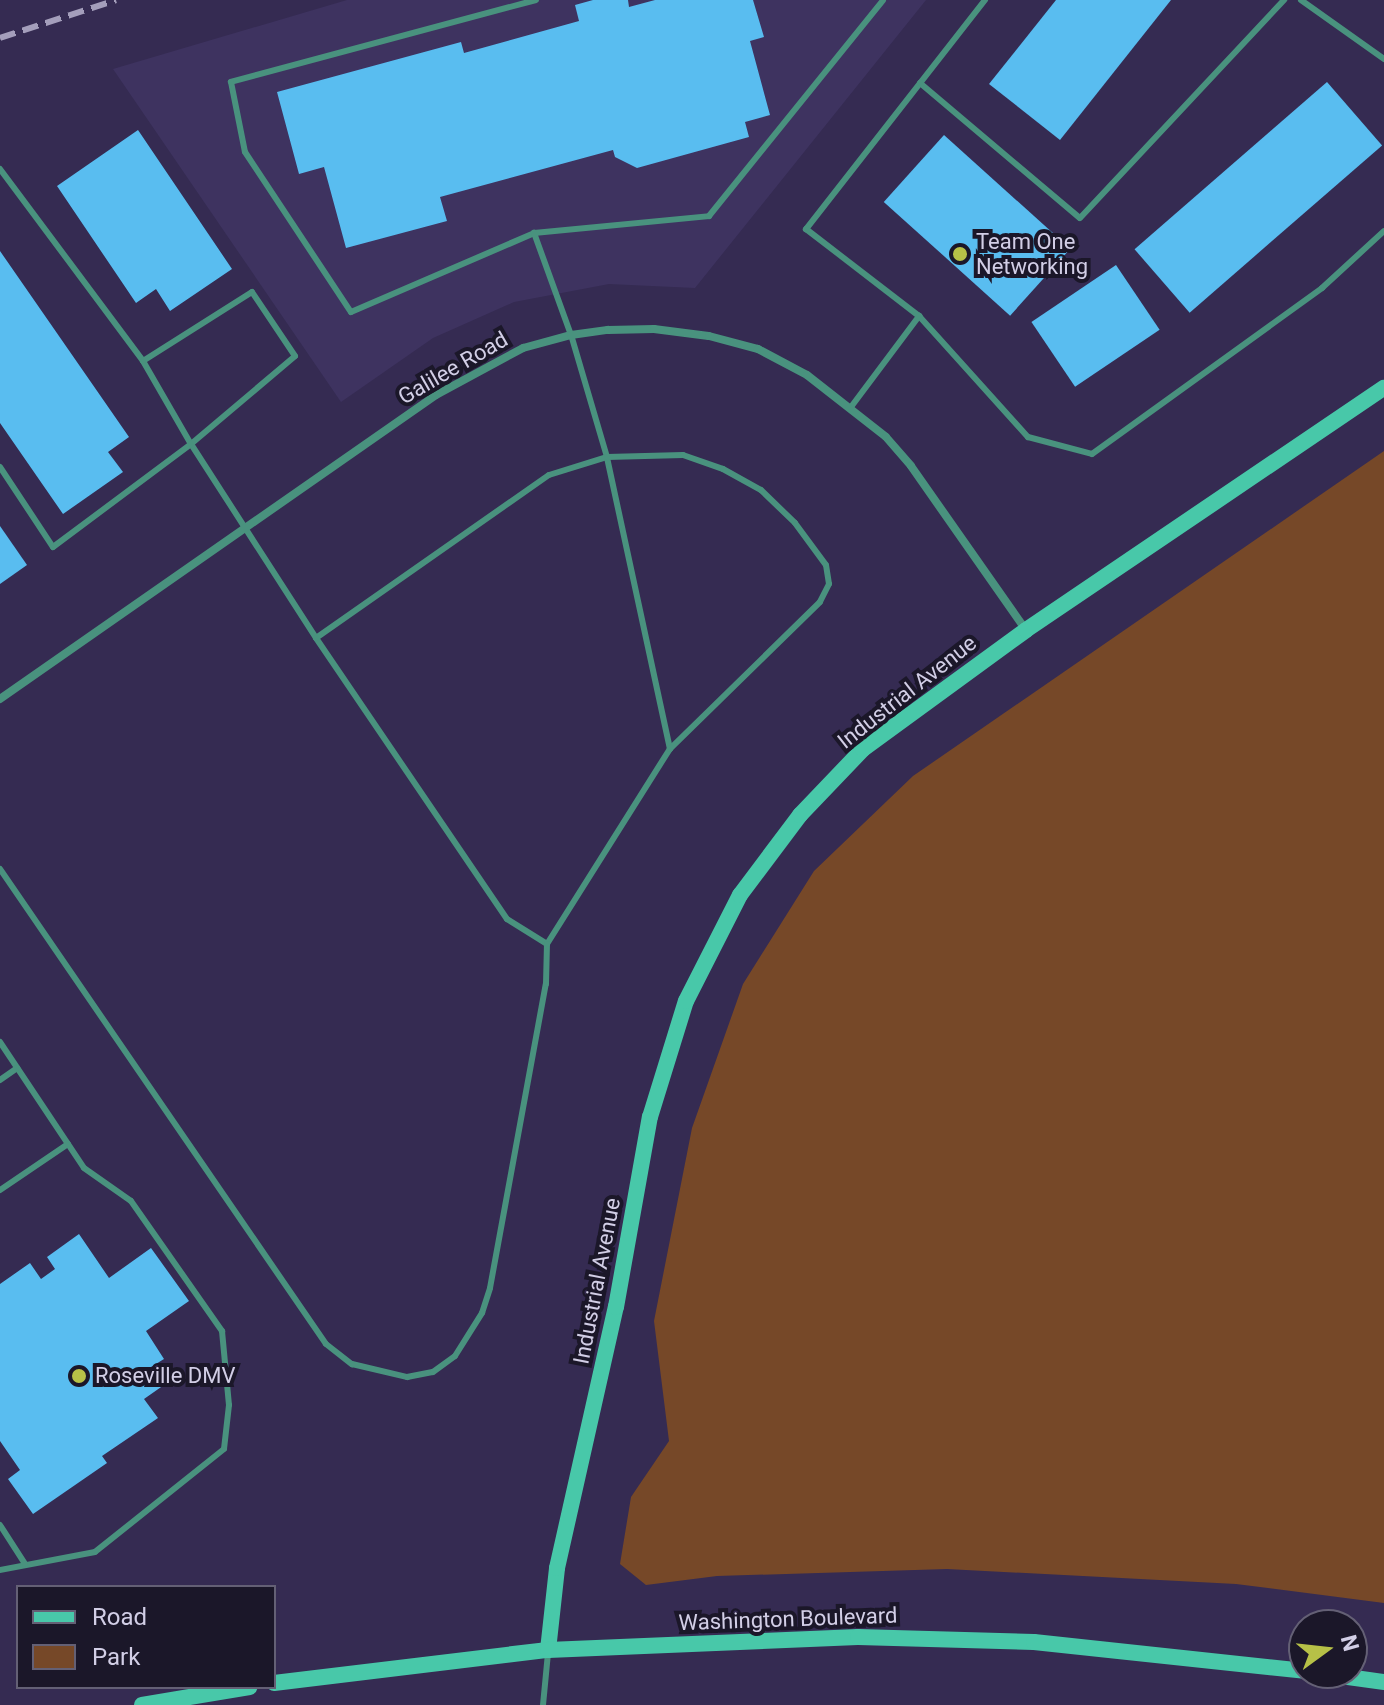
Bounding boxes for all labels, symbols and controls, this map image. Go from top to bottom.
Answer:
place label: Team One Networking [976,228,1088,280]
marker: Team One Networking [951,245,969,263]
street label: Galilee Road [393,326,513,410]
street label: Industrial Avenue [832,630,982,754]
street label: Industrial Avenue [568,1196,626,1366]
place label: Roseville DMV [95,1363,235,1389]
marker: Roseville DMV [70,1367,88,1385]
legend [16,1585,276,1689]
street label: Washington Boulevard [678,1602,898,1636]
text: Road [92,1603,147,1631]
north arrow [1288,1609,1368,1689]
text: N [1336,1632,1364,1654]
text: Park [92,1643,140,1671]

